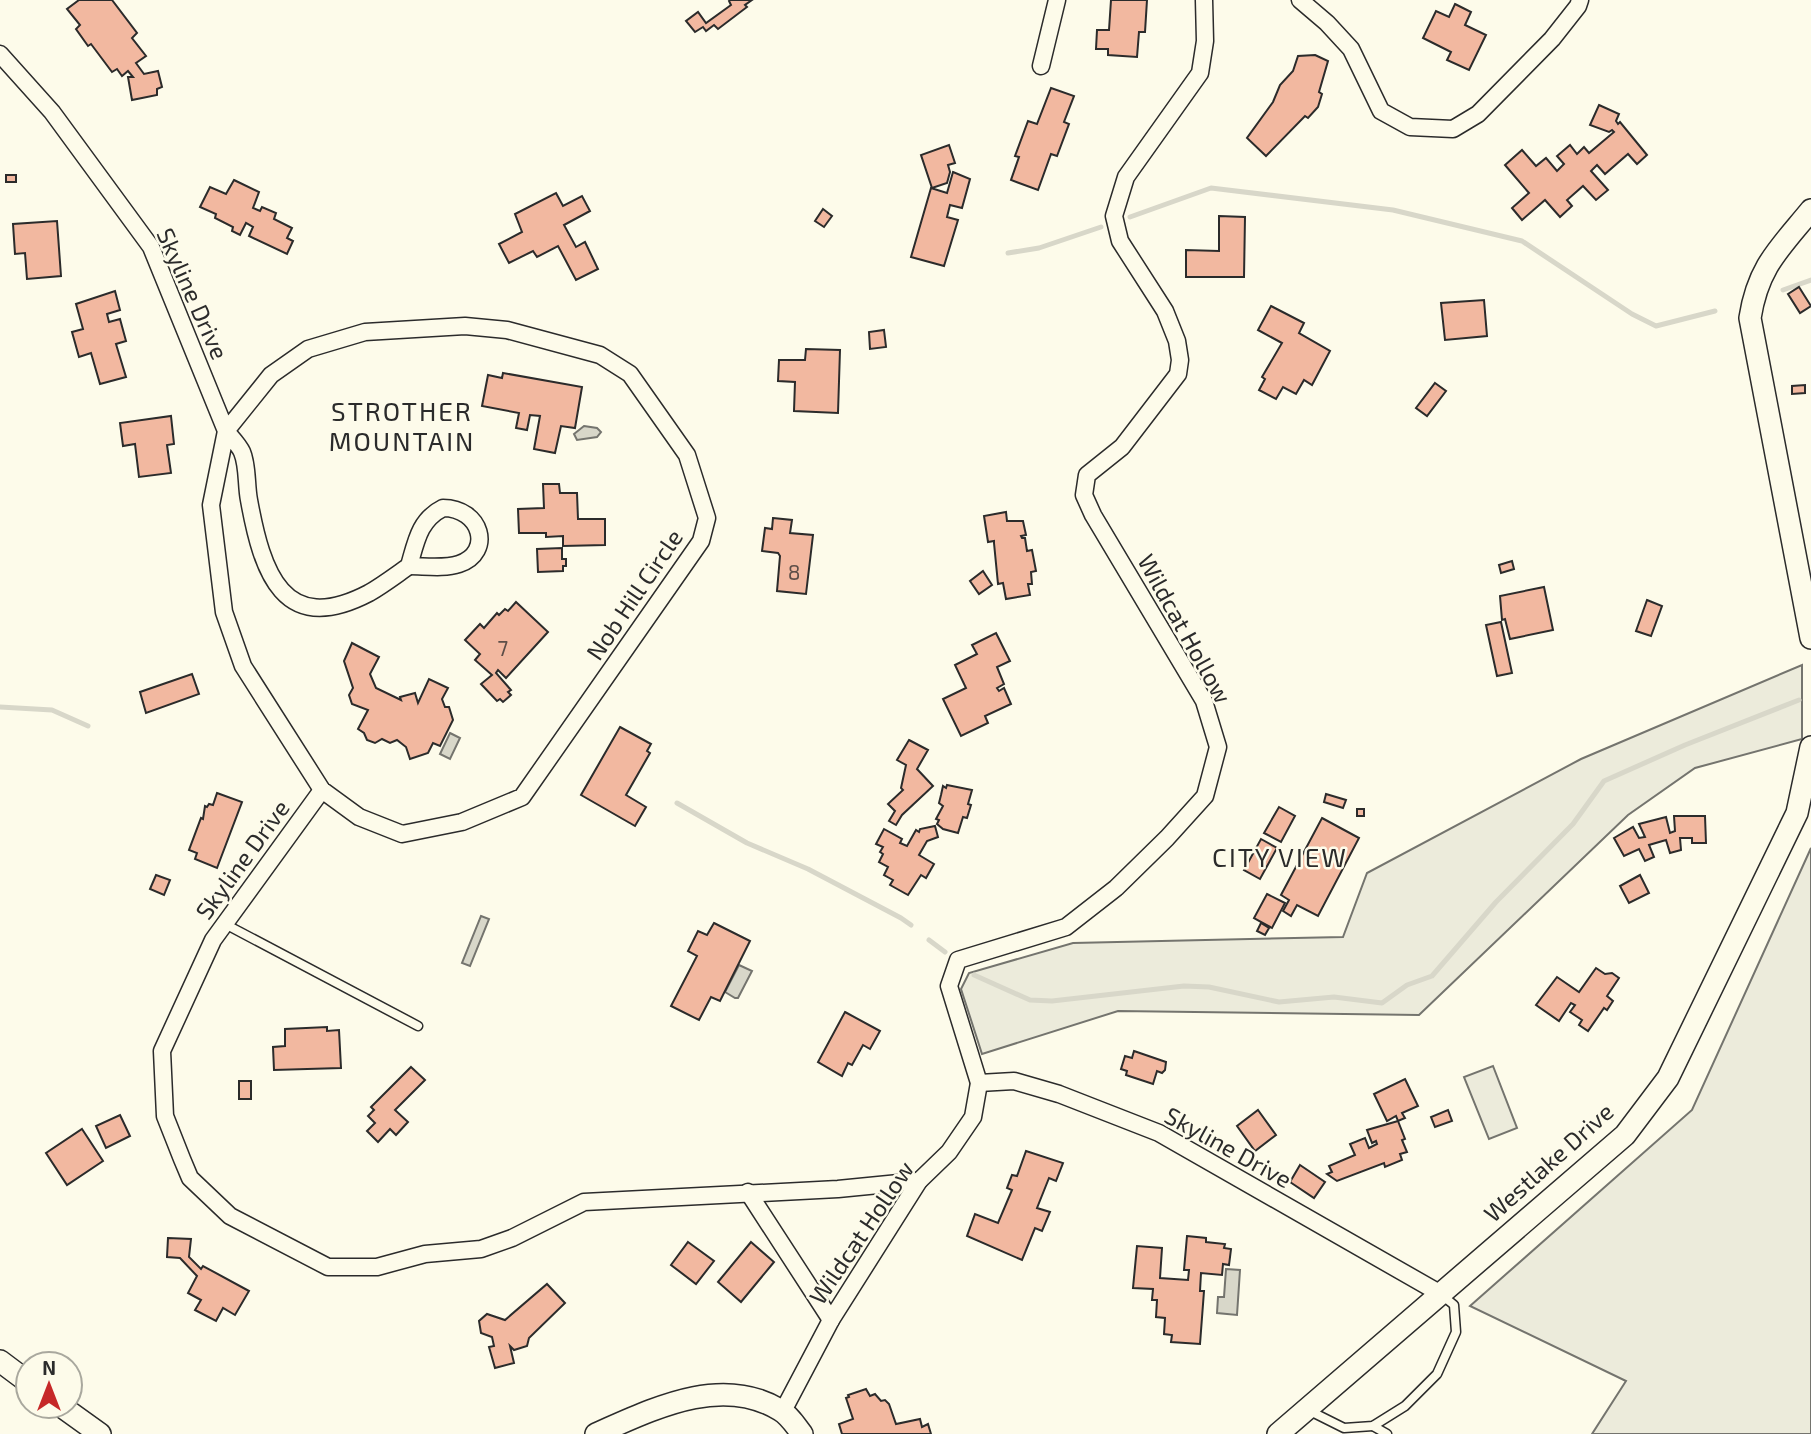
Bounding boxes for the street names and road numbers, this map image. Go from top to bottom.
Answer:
street label: Skyline Drive [152,223,235,364]
street label: Nob Hill Circle [579,523,688,665]
street label: Wildcat Hollow [1132,549,1238,708]
street label: Skyline Drive [189,794,295,925]
street label: Westlake Drive [1477,1096,1619,1228]
street label: Skyline Drive [1160,1100,1297,1193]
street label: Wildcat Hollow [802,1155,919,1309]

